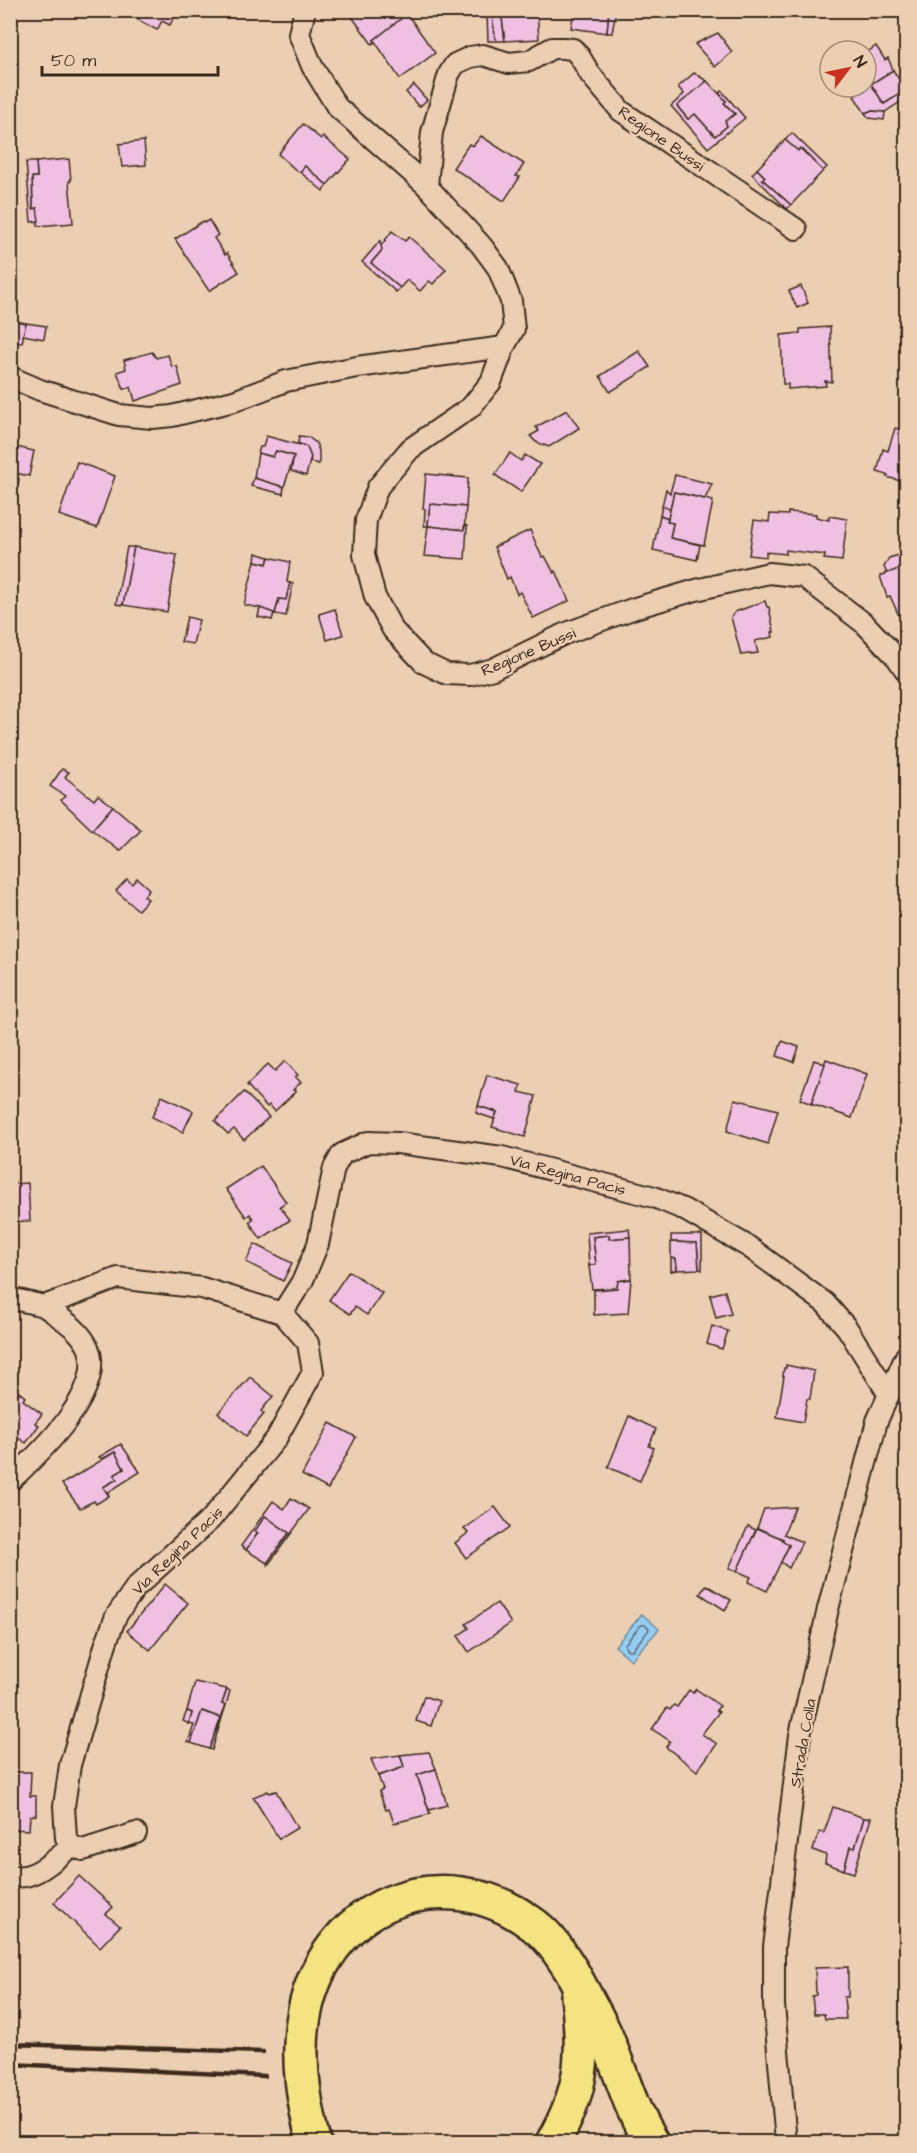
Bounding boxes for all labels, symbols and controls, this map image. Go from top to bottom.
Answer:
scale bar [42,39,218,77]
north arrow [818,39,878,99]
text: 50 m [51,48,96,73]
text: N [848,51,872,72]
street label: Regione Bussi [613,101,709,178]
street label: Regione Bussi [478,622,580,683]
street label: Via Regina Pacis [507,1149,628,1202]
street label: Via Regina Pacis [127,1501,229,1601]
street label: Strada Colla [784,1697,822,1789]

